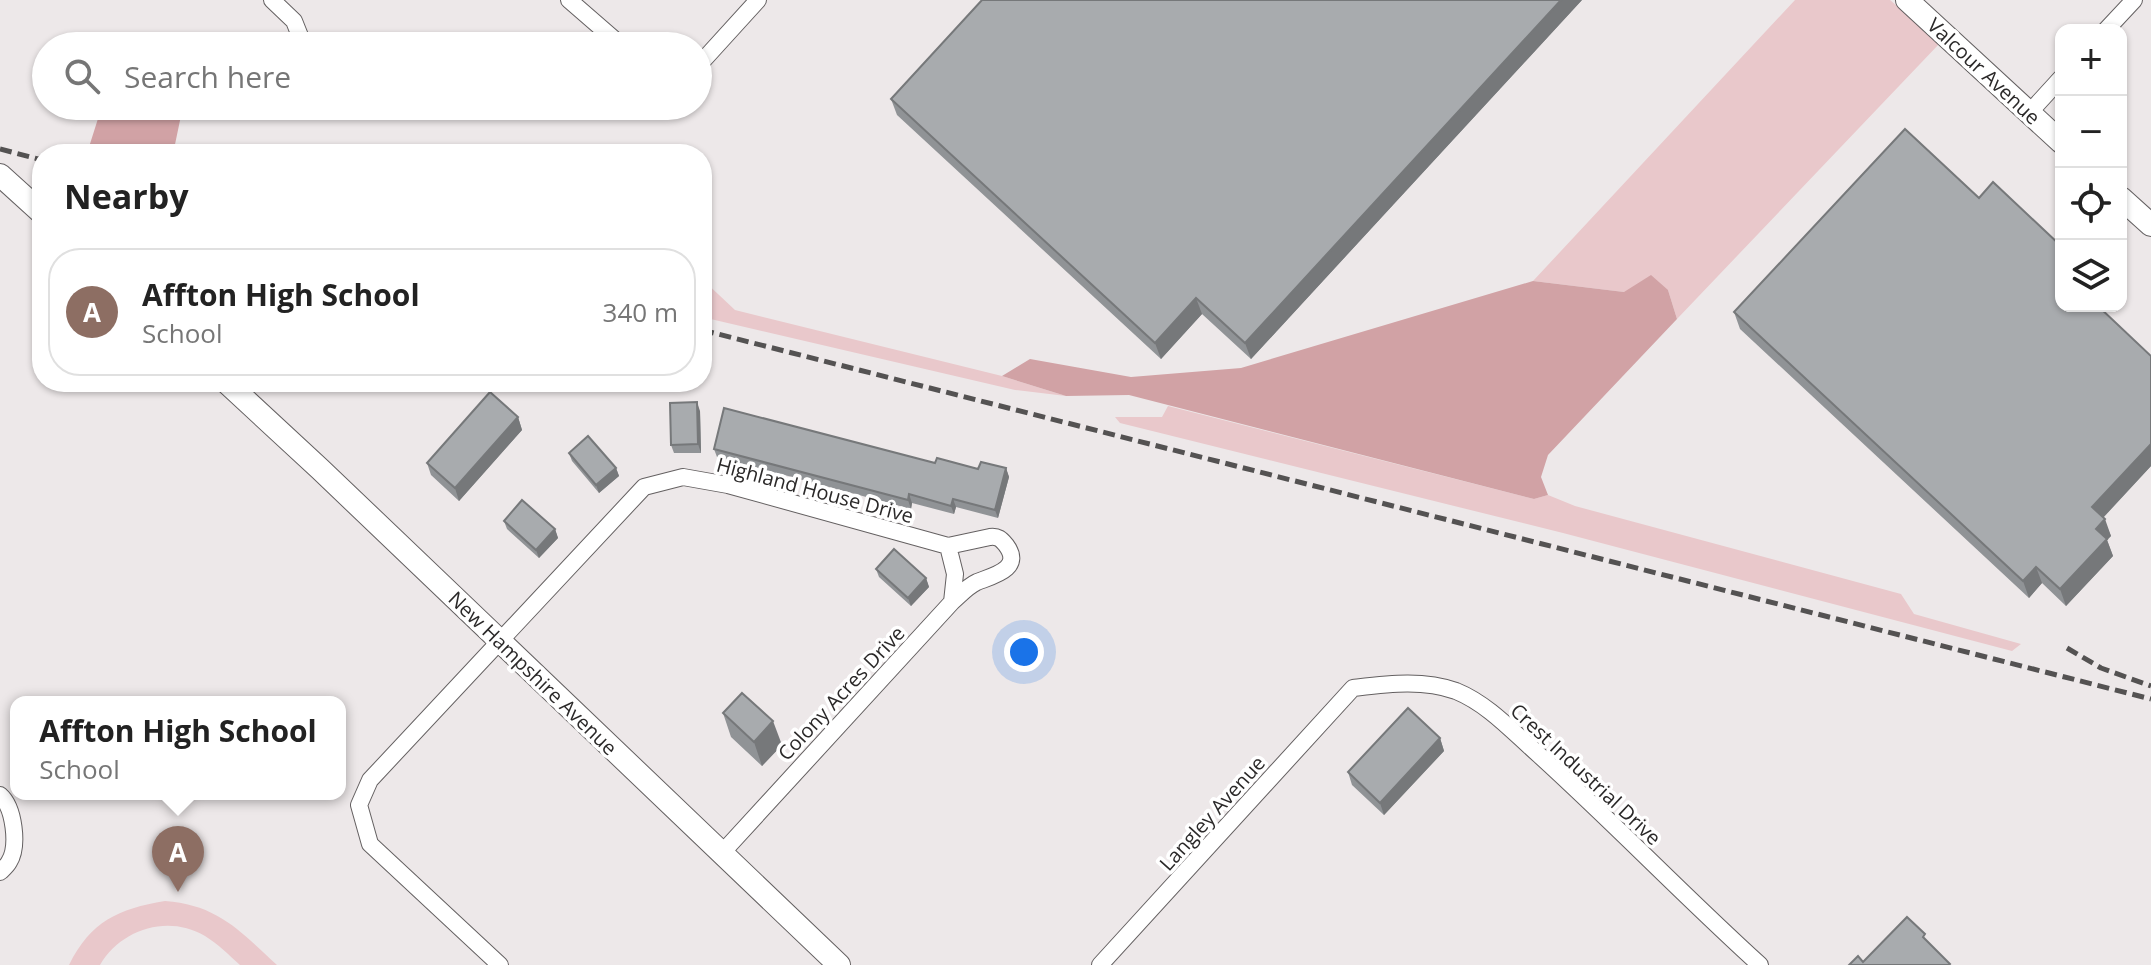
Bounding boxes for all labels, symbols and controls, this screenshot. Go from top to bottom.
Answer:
street label: Valcour Avenue [1922,12,2046,130]
map controls [2055,24,2127,312]
button: + [2055,24,2127,96]
search box [32,32,712,120]
icon: search [60,54,104,98]
text: Search here [124,56,291,97]
button: − [2055,96,2127,168]
button: locate [2055,168,2127,240]
text: Nearby [64,173,189,219]
button: layers [2055,240,2127,312]
text: Affton High School [142,274,420,315]
text: A [83,294,101,330]
text: 340 m [603,294,678,330]
text: School [142,315,223,351]
street label: Highland House Drive [714,451,916,529]
street label: New Hampshire Avenue [443,585,623,761]
street label: Colony Acres Drive [772,620,910,766]
your location [1004,632,1044,672]
popup [10,696,346,800]
street label: Crest Industrial Drive [1505,697,1667,851]
text: Affton High School [39,710,317,751]
street label: Langley Avenue [1153,750,1271,876]
text: School [39,751,120,787]
pin: A [152,826,204,892]

